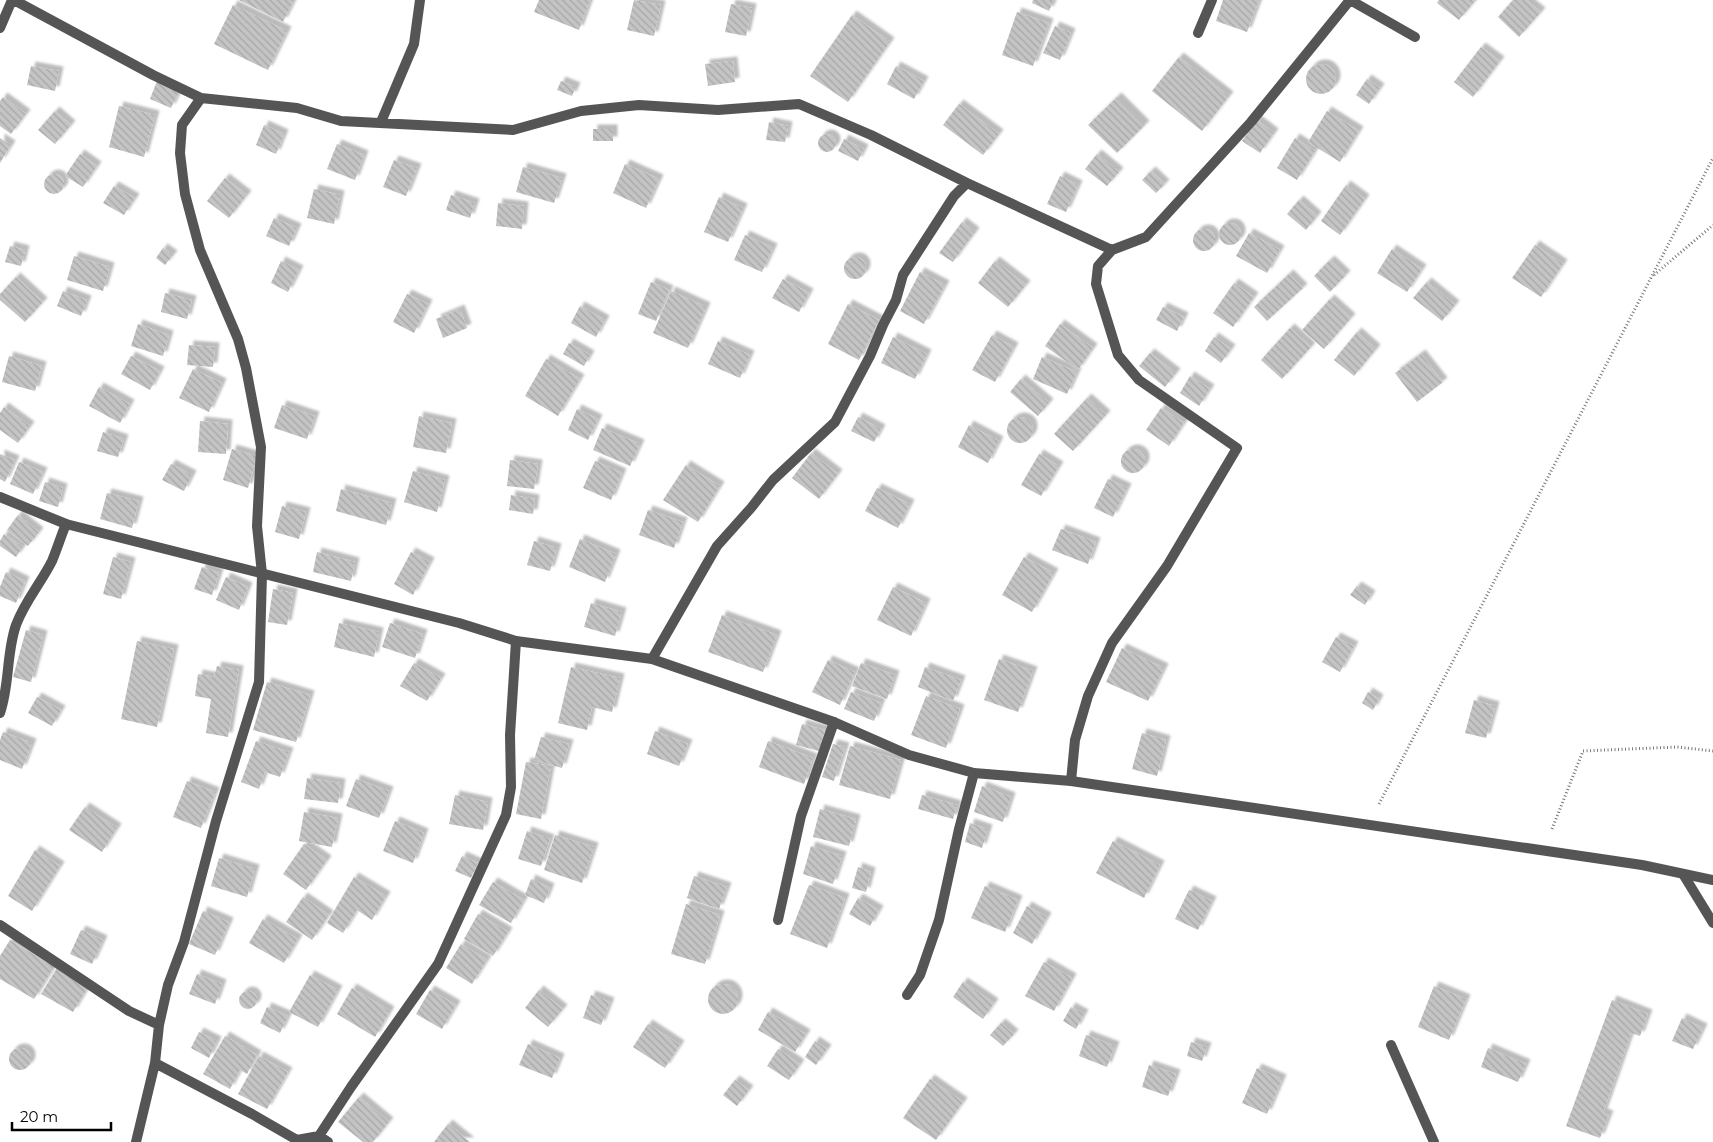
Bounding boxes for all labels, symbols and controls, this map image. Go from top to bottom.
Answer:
scale bar [12,1100,111,1132]
text: 20 m [20,1107,58,1126]

